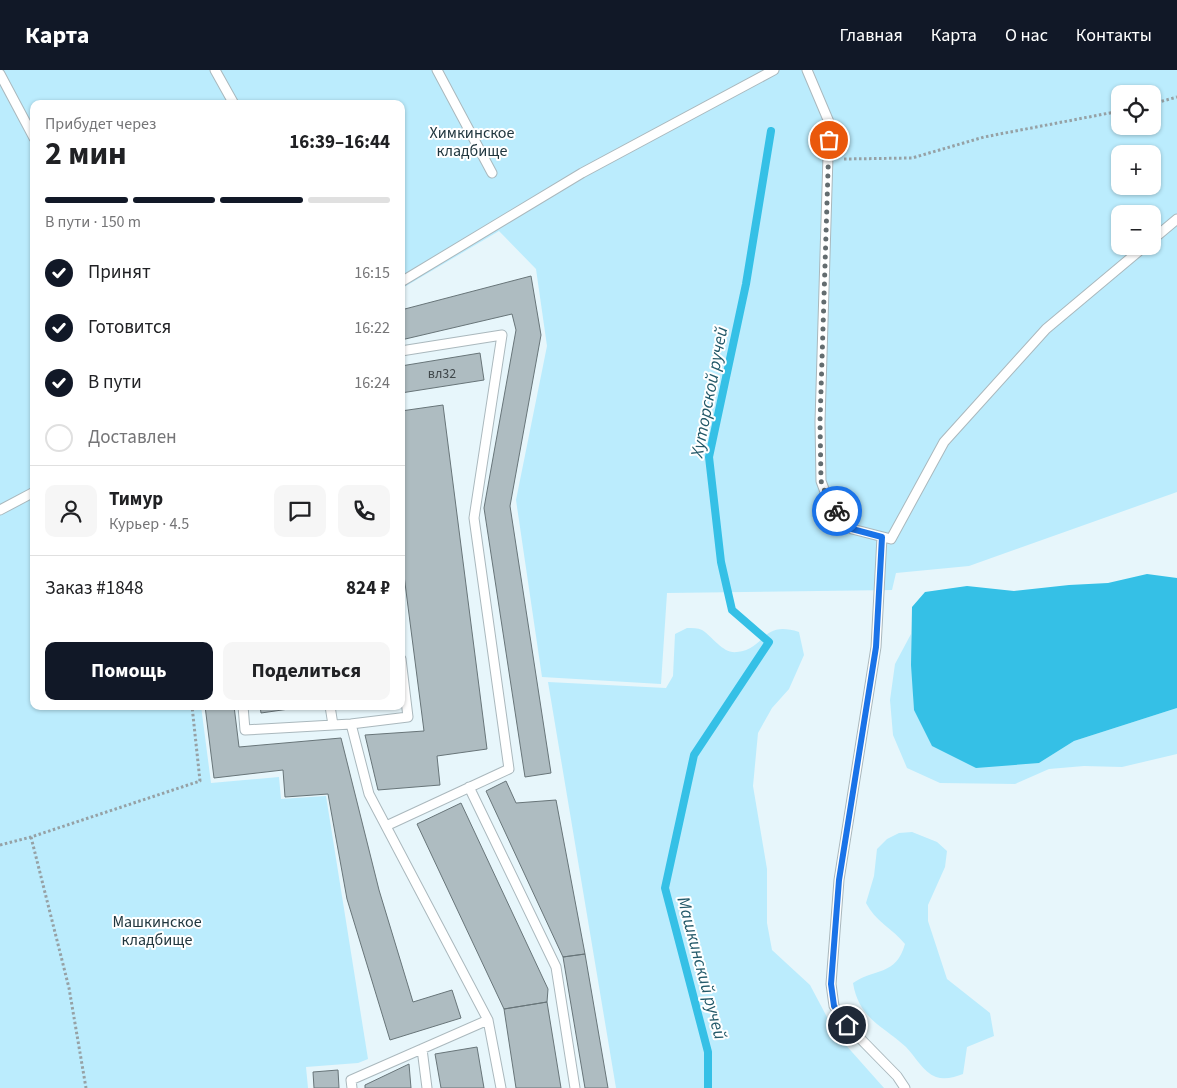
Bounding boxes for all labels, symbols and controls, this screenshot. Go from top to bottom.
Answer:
text: Карта [25,18,89,53]
text: Главная [840,23,903,48]
text: Карта [931,23,977,48]
text: О нас [1005,23,1048,48]
text: Контакты [1076,23,1152,48]
map controls [1111,85,1161,255]
button: locate [1111,85,1161,135]
text: Прибудет через [45,113,156,135]
pin [808,119,850,161]
park label: Химкинское кладбище [430,122,515,162]
icon: bag [815,126,843,154]
text: 16:39–16:44 [289,129,390,156]
text: 2 мин [45,131,127,177]
button: + [1111,145,1161,195]
button: − [1111,205,1161,255]
text: В пути · 150 m [45,211,141,233]
icon: check [45,259,73,287]
text: Принят [88,259,151,286]
text: 16:15 [354,262,390,284]
icon: check [45,314,73,342]
text: Готовится [88,314,171,341]
text: 16:22 [354,317,390,339]
water label: Хуторской ручей [684,325,734,461]
house number: вл32 [428,364,456,384]
icon: check [45,369,73,397]
text: В пути [88,369,142,396]
text: 16:24 [354,372,390,394]
text: Доставлен [88,424,177,451]
button: person [45,485,97,537]
button: chat [274,485,326,537]
button: phone [338,485,390,537]
text: Тимур [109,486,163,513]
courier [812,486,862,536]
icon: bike [823,497,851,525]
text: Курьер · 4.5 [109,513,189,535]
text: Заказ #1848 [45,575,144,602]
text: 824 ₽ [346,575,390,602]
button: Помощь [45,642,213,700]
button: Поделиться [223,642,390,700]
water label: Машкинский ручей [670,894,733,1042]
park label: Машкинское кладбище [112,911,202,951]
pin [826,1004,868,1046]
icon: home [833,1011,861,1039]

